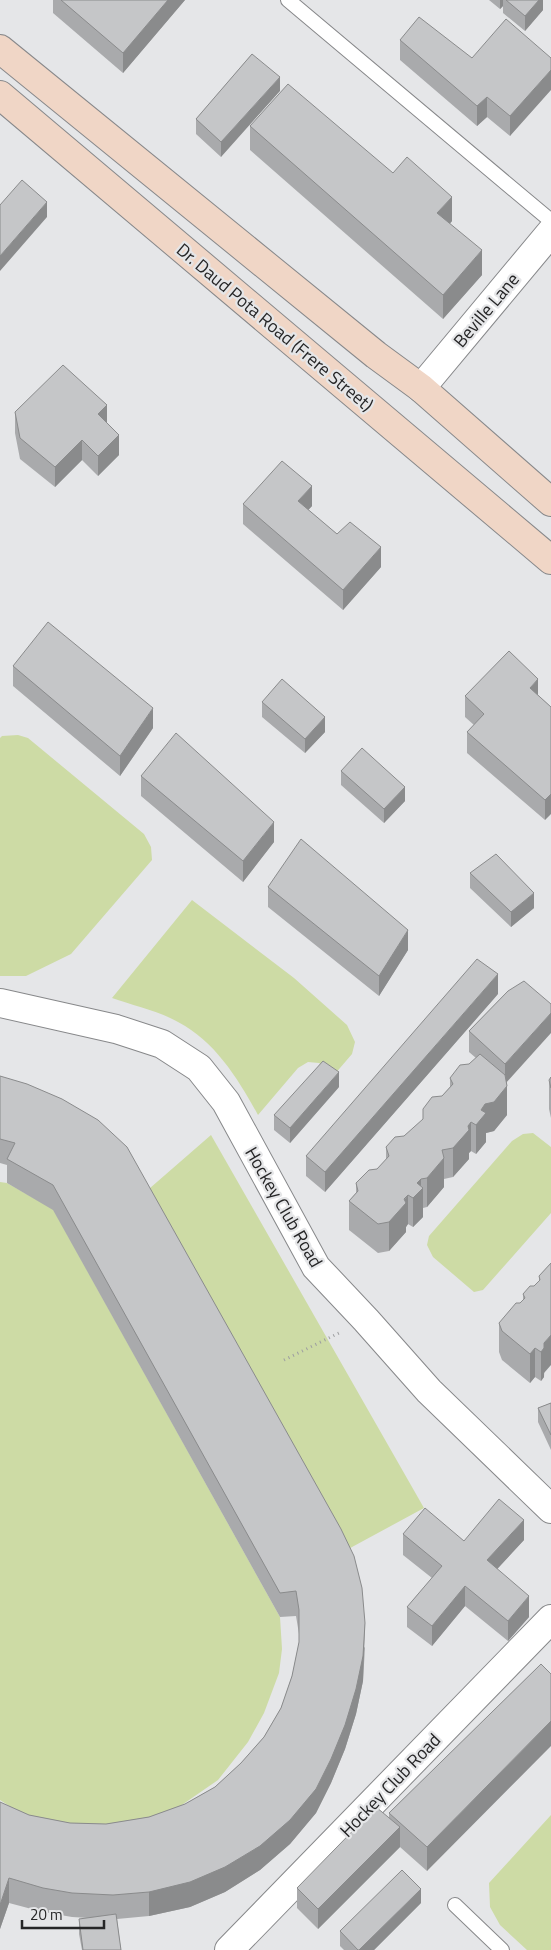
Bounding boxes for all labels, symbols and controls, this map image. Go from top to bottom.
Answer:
street label: Dr. Daud Pota Road (Frere Street) [171,236,379,418]
street label: Beville Lane [447,267,525,353]
street label: Hockey Club Road [238,1142,330,1272]
street label: Hockey Club Road [333,1727,447,1843]
scale bar [22,1898,105,1930]
text: 20 m [30,1903,63,1926]

